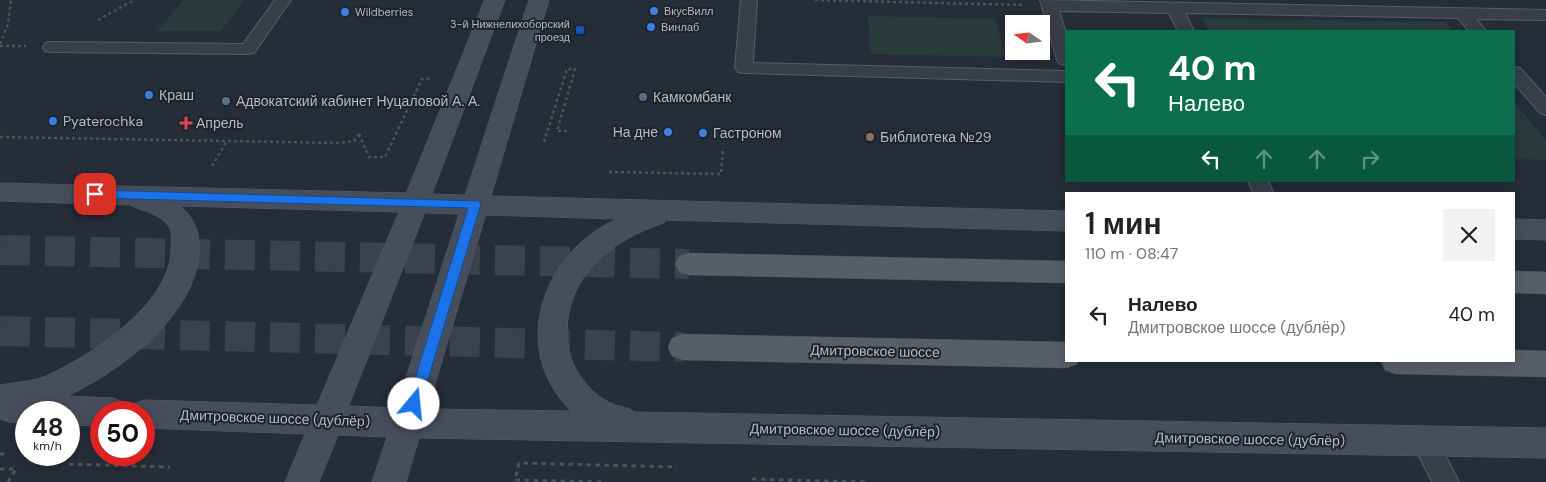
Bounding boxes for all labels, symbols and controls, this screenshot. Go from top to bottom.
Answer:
place label: ВкусВилл [664,4,713,18]
place label: Wildberries [355,5,413,19]
marker: ВкусВилл [648,5,660,17]
marker: Wildberries [339,6,351,18]
north arrow [1005,15,1050,60]
map controls [1005,15,1050,60]
place label: 3-й Нижнелихоборский проезд [450,17,571,44]
place label: Винлаб [661,20,699,34]
marker: Винлаб [645,21,657,33]
marker: 3-й Нижнелихоборский проезд [574,24,586,36]
text: 40 m [1168,45,1257,91]
icon: left [1085,50,1150,115]
place label: Краш [159,86,194,104]
place label: Камкомбанк [653,88,732,106]
marker: Краш [143,89,155,101]
text: Налево [1168,89,1245,118]
marker: Камкомбанк [637,91,649,103]
place label: Адвокатский кабинет Нуцаловой А. А. [236,92,480,110]
marker: Адвокатский кабинет Нуцаловой А. А. [220,95,232,107]
place label: Pyaterochka [63,112,143,130]
place label: Апрель [196,114,244,132]
marker: Pyaterochka [47,115,59,127]
marker: Апрель [180,117,192,129]
place label: На дне [613,123,658,141]
place label: Гастроном [713,124,782,142]
marker: На дне [662,126,674,138]
marker: Гастроном [697,127,709,139]
place label: Библиотека №29 [880,128,992,146]
marker: Библиотека №29 [864,131,876,143]
icon: left [1197,145,1225,173]
icon: ahead [1250,145,1278,173]
icon: ahead [1303,145,1331,173]
icon: right [1356,145,1384,173]
pin [74,173,116,215]
icon: arrive [81,180,109,208]
text: 1 мин [1085,204,1162,243]
button: close [1443,209,1495,261]
text: 110 m · 08:47 [1085,243,1178,264]
text: Налево [1128,292,1198,317]
icon: left [1085,301,1113,329]
text: 40 m [1448,302,1495,327]
text: Дмитровское шоссе (дублёр) [1128,317,1345,338]
street label: Дмитровское шоссе [810,341,940,361]
position arrow [387,377,439,429]
speed limit sign: 50 [90,401,155,466]
street label: Дмитровское шоссе (дублёр) [180,406,370,430]
text: 48 [31,411,64,444]
street label: Дмитровское шоссе (дублёр) [750,419,940,441]
street label: Дмитровское шоссе (дублёр) [1155,428,1345,450]
text: km/h [33,438,62,454]

